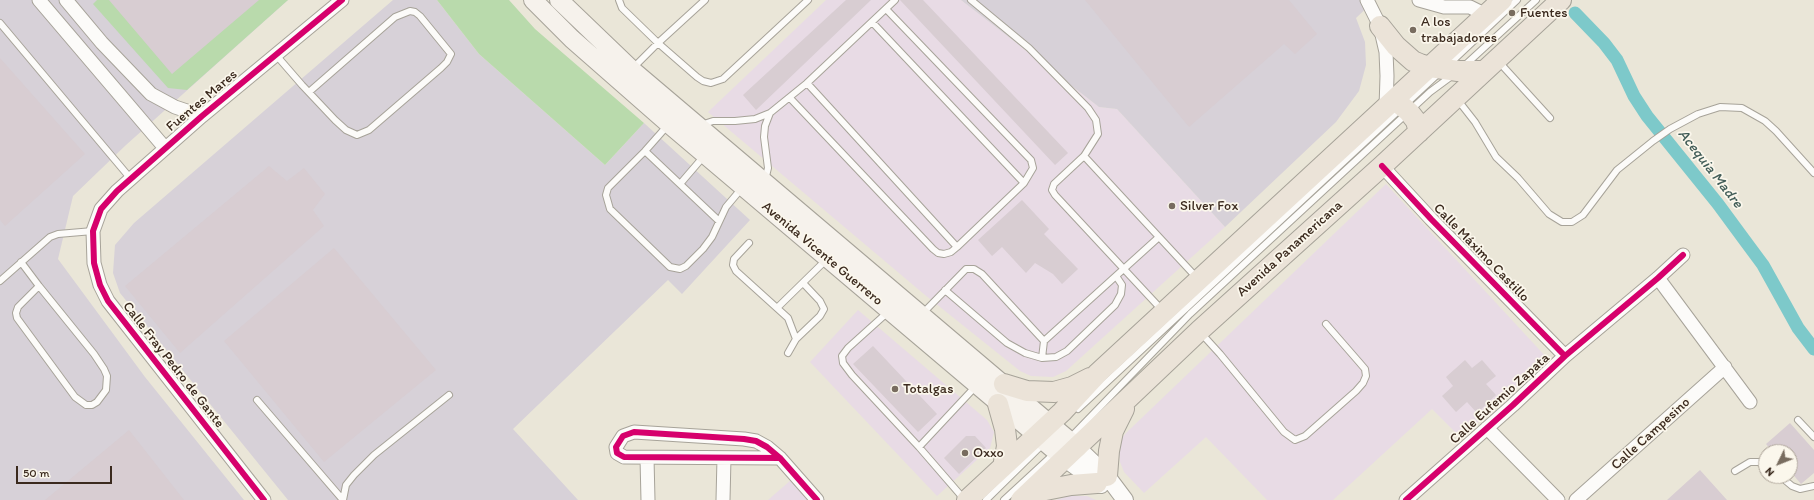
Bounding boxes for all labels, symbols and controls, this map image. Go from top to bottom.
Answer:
place label: Fuentes [1520,5,1568,21]
marker: Fuentes [1507,8,1517,18]
place label: A los trabajadores [1421,14,1497,46]
marker: A los trabajadores [1408,25,1418,35]
street label: Fuentes Mares [163,66,241,136]
water label: Acequia Madre [1674,126,1746,212]
street label: Avenida Panamericana [1234,197,1346,301]
street label: Avenida Vicente Guerrero [758,198,886,310]
place label: Silver Fox [1180,198,1238,214]
street label: Calle Máximo Castillo [1430,200,1532,306]
marker: Silver Fox [1167,201,1177,211]
street label: Calle Fray Pedro de Gante [119,299,227,431]
street label: Calle Eufemio Zapata [1447,350,1553,448]
place label: Totalgas [903,381,953,397]
marker: Totalgas [890,384,900,394]
street label: Calle Campesino [1608,394,1694,474]
north arrow [1758,444,1798,484]
place label: Oxxo [973,445,1004,461]
marker: Oxxo [960,448,970,458]
scale bar [18,458,114,484]
text: N [1762,465,1777,479]
text: 50 m [23,466,49,480]

